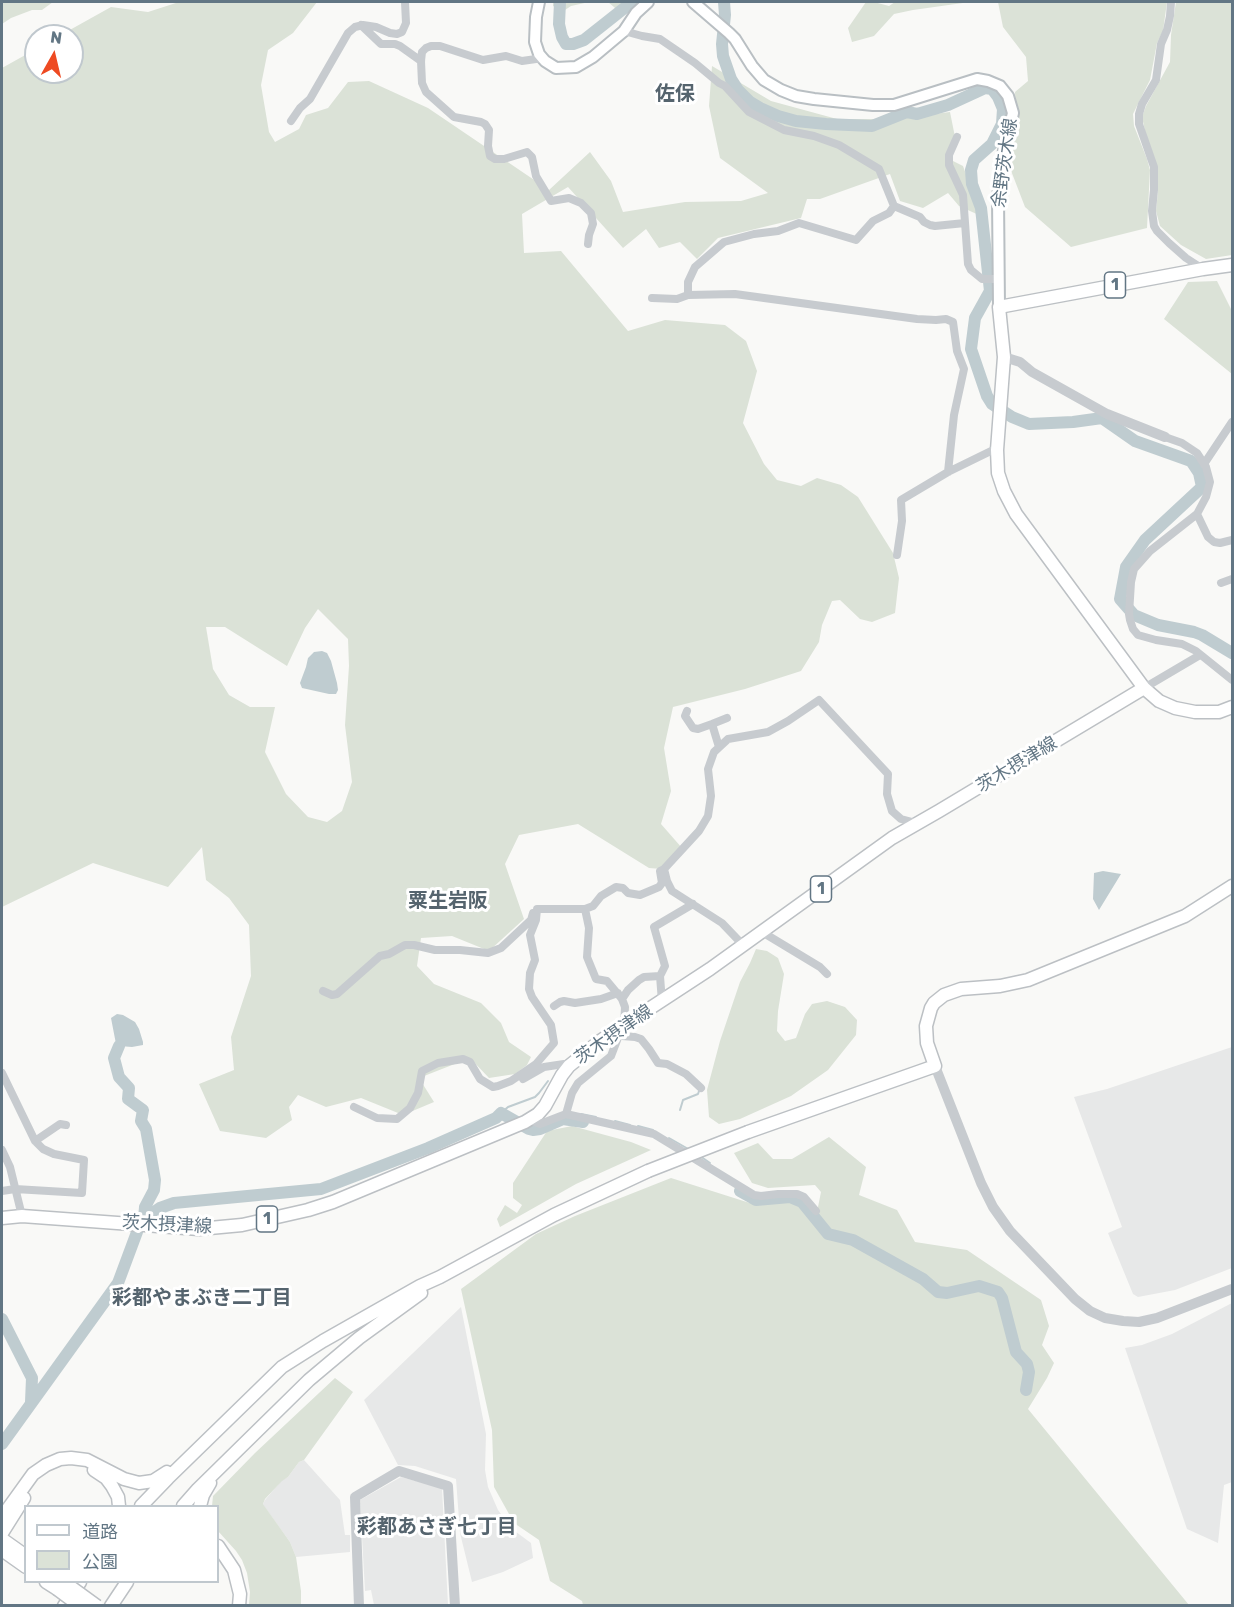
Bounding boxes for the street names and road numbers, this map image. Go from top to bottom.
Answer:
street label: 余野茨木線 [988,117,1022,209]
road number: 1 [1104,272,1126,298]
street label: 茨木摂津線 [973,733,1061,797]
road number: 1 [810,876,832,902]
street label: 茨木摂津線 [571,1000,657,1070]
road number: 1 [256,1206,278,1232]
street label: 茨木摂津線 [121,1212,213,1238]

